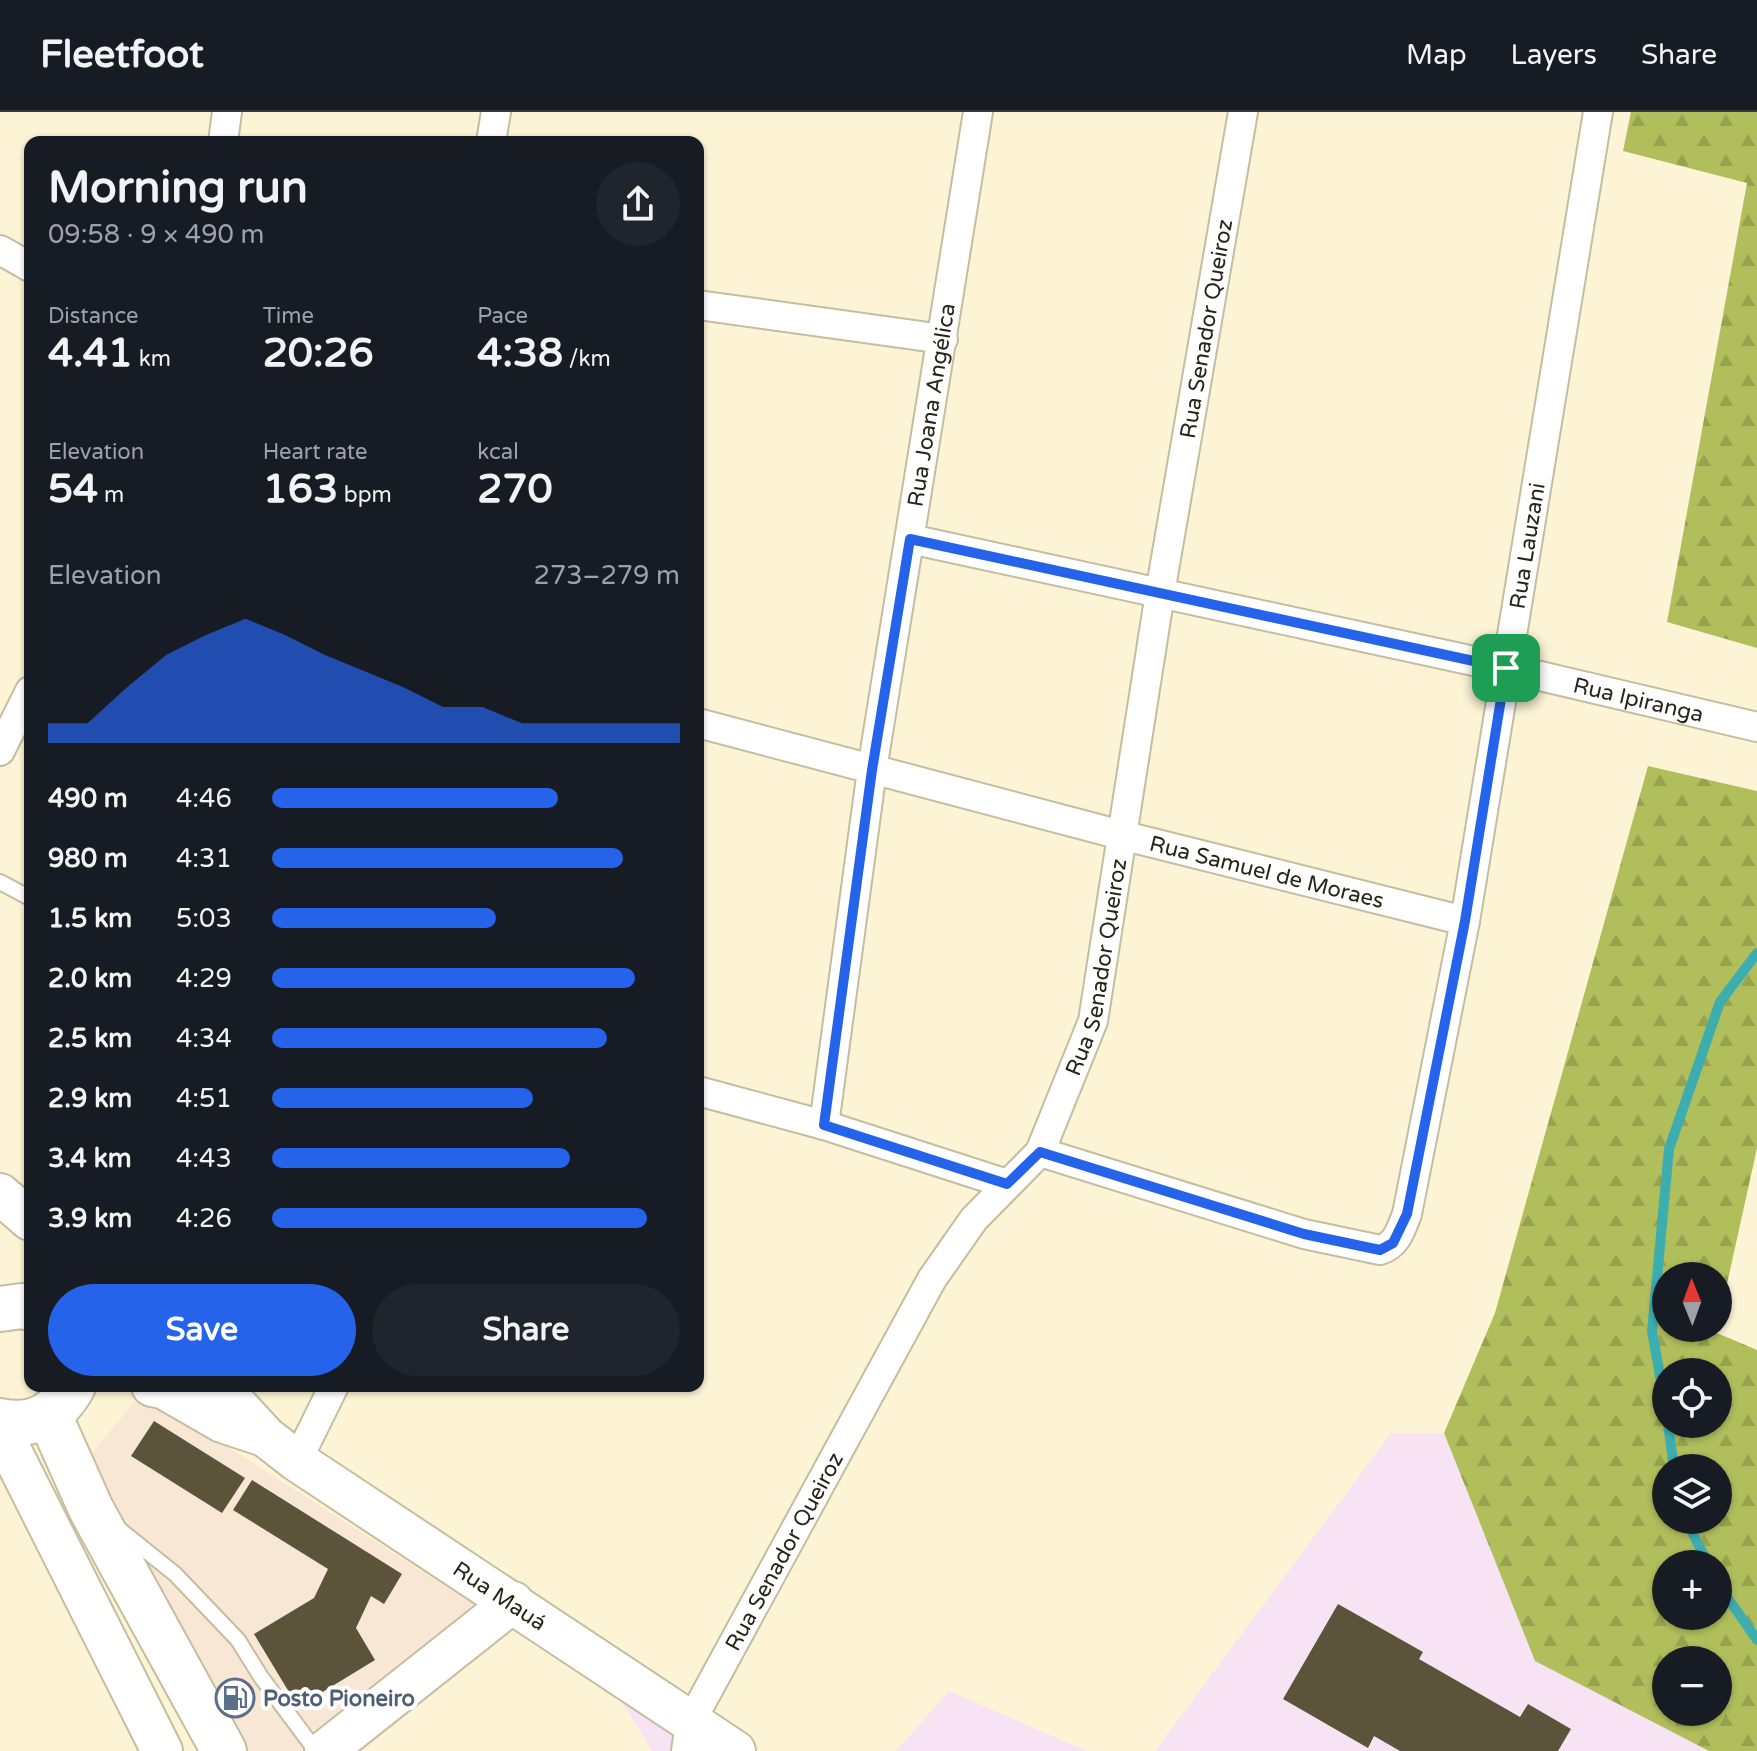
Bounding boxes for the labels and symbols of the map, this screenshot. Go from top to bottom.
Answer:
street label: Rua Senador Queiroz [1175,217,1238,440]
street label: Rua Joana Angélica [903,301,961,509]
street label: Rua Lauzani [1504,481,1551,611]
pin [1472,634,1540,702]
street label: Rua Ipiranga [1571,672,1706,728]
street label: Rua Samuel de Moraes [1147,831,1387,914]
street label: Rua Senador Queiroz [1060,857,1132,1080]
north arrow [1652,1262,1732,1342]
street label: Rua Senador Queiroz [720,1448,849,1655]
street label: Rua Mauá [448,1556,551,1636]
fuel station icon: Posto Pioneiro [214,1677,256,1719]
place label: Posto Pioneiro [263,1686,415,1712]

